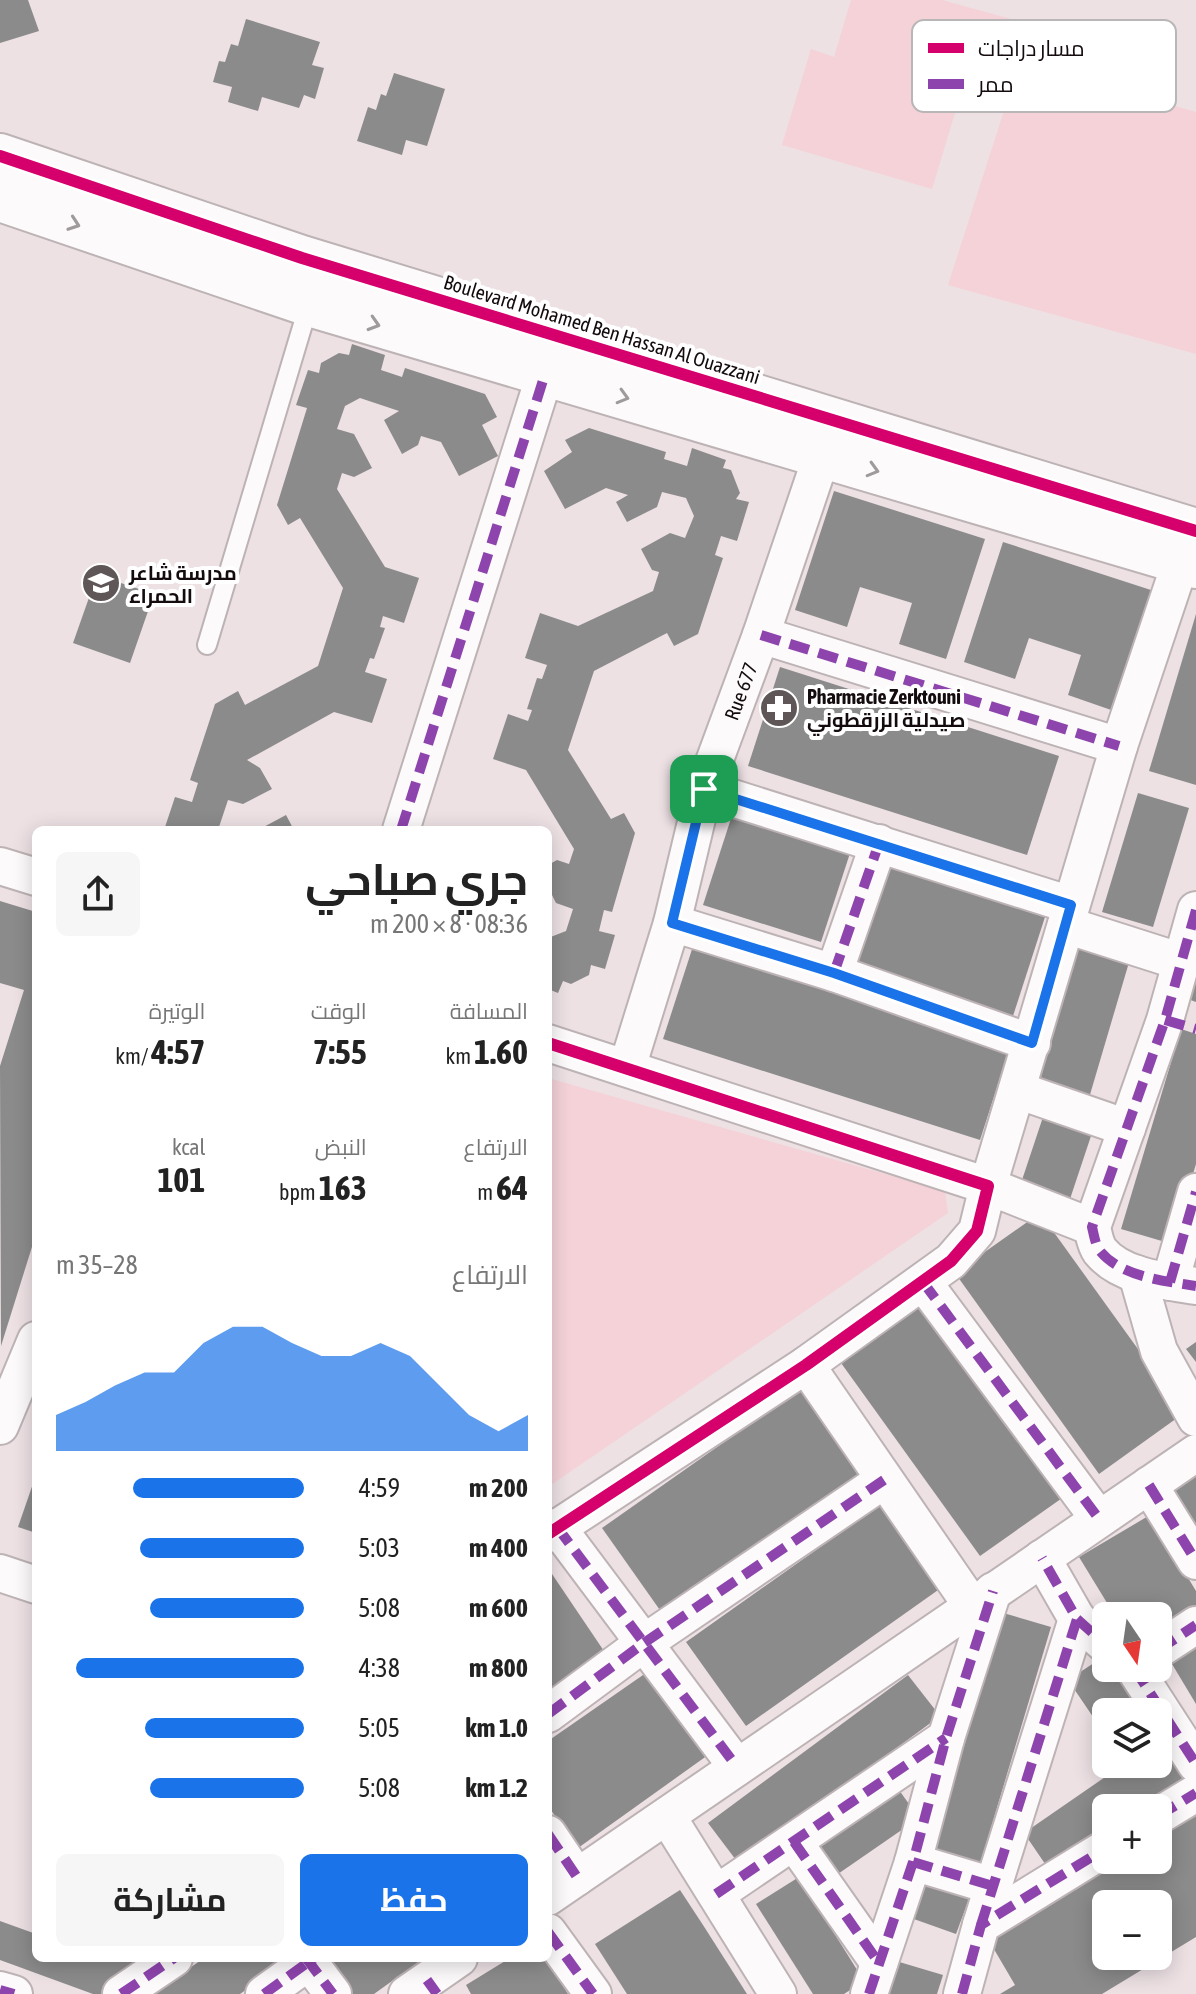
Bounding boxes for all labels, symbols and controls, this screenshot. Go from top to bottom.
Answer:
legend [912,20,1176,112]
text: مسار دراجات [978,35,1085,61]
text: ممر [976,71,1014,97]
one-way arrow [66,215,80,231]
street label: Boulevard Mohamed Ben Hassan Al Ouazzani [441,270,763,388]
one-way arrow [366,315,380,331]
one-way arrow [616,388,630,404]
one-way arrow [865,461,879,477]
place label: مدرسة شاعر الحمراء [128,561,237,608]
school or university icon: مدرسة شاعر الحمراء [80,562,122,604]
street label: Rue 677 [719,659,761,723]
place label: Pharmacie Zerktouni صيدلية الزرقطوني [807,685,965,736]
pharmacy icon: Pharmacie Zerktouni صيدلية الزرقطوني [758,687,800,729]
pin [670,755,738,823]
icon: arrive [682,767,726,811]
button: share [56,852,140,936]
text: جري صباحي [305,854,528,904]
text: 08:36 · 8 × 200 m [370,909,528,939]
text: الوتيرة [149,998,205,1024]
text: الوقت [311,998,367,1024]
text: المسافة [450,998,528,1024]
text: 4:57 [151,1032,205,1071]
text: 7:55 [313,1032,367,1071]
text: 1.60 [474,1032,528,1071]
text: /km [115,1043,151,1069]
text: km [445,1043,474,1069]
text: kcal [172,1134,205,1160]
text: النبض [315,1134,367,1160]
text: الارتفاع [464,1134,528,1160]
text: 101 [157,1160,205,1199]
text: 163 [319,1168,367,1207]
text: 64 [496,1168,528,1207]
text: bpm [279,1179,319,1205]
text: m [477,1179,496,1205]
text: 28–35 m [56,1250,138,1280]
text: الارتفاع [452,1260,528,1290]
text: 4:59 [359,1473,400,1503]
text: 200 m [469,1473,528,1503]
text: 5:03 [358,1533,400,1563]
text: 400 m [469,1533,528,1563]
text: 5:08 [358,1593,400,1623]
text: 600 m [469,1593,528,1623]
north arrow [1092,1602,1172,1682]
map controls [1092,1602,1172,1970]
text: 4:38 [359,1653,400,1683]
text: 800 m [469,1653,528,1683]
button: layers [1092,1698,1172,1778]
text: 5:05 [358,1713,400,1743]
text: 1.0 km [465,1713,528,1743]
text: 5:08 [358,1773,400,1803]
text: 1.2 km [465,1773,528,1803]
button: + [1092,1794,1172,1874]
button: مشاركة [56,1854,284,1946]
button: حفظ [300,1854,528,1946]
button: − [1092,1890,1172,1970]

